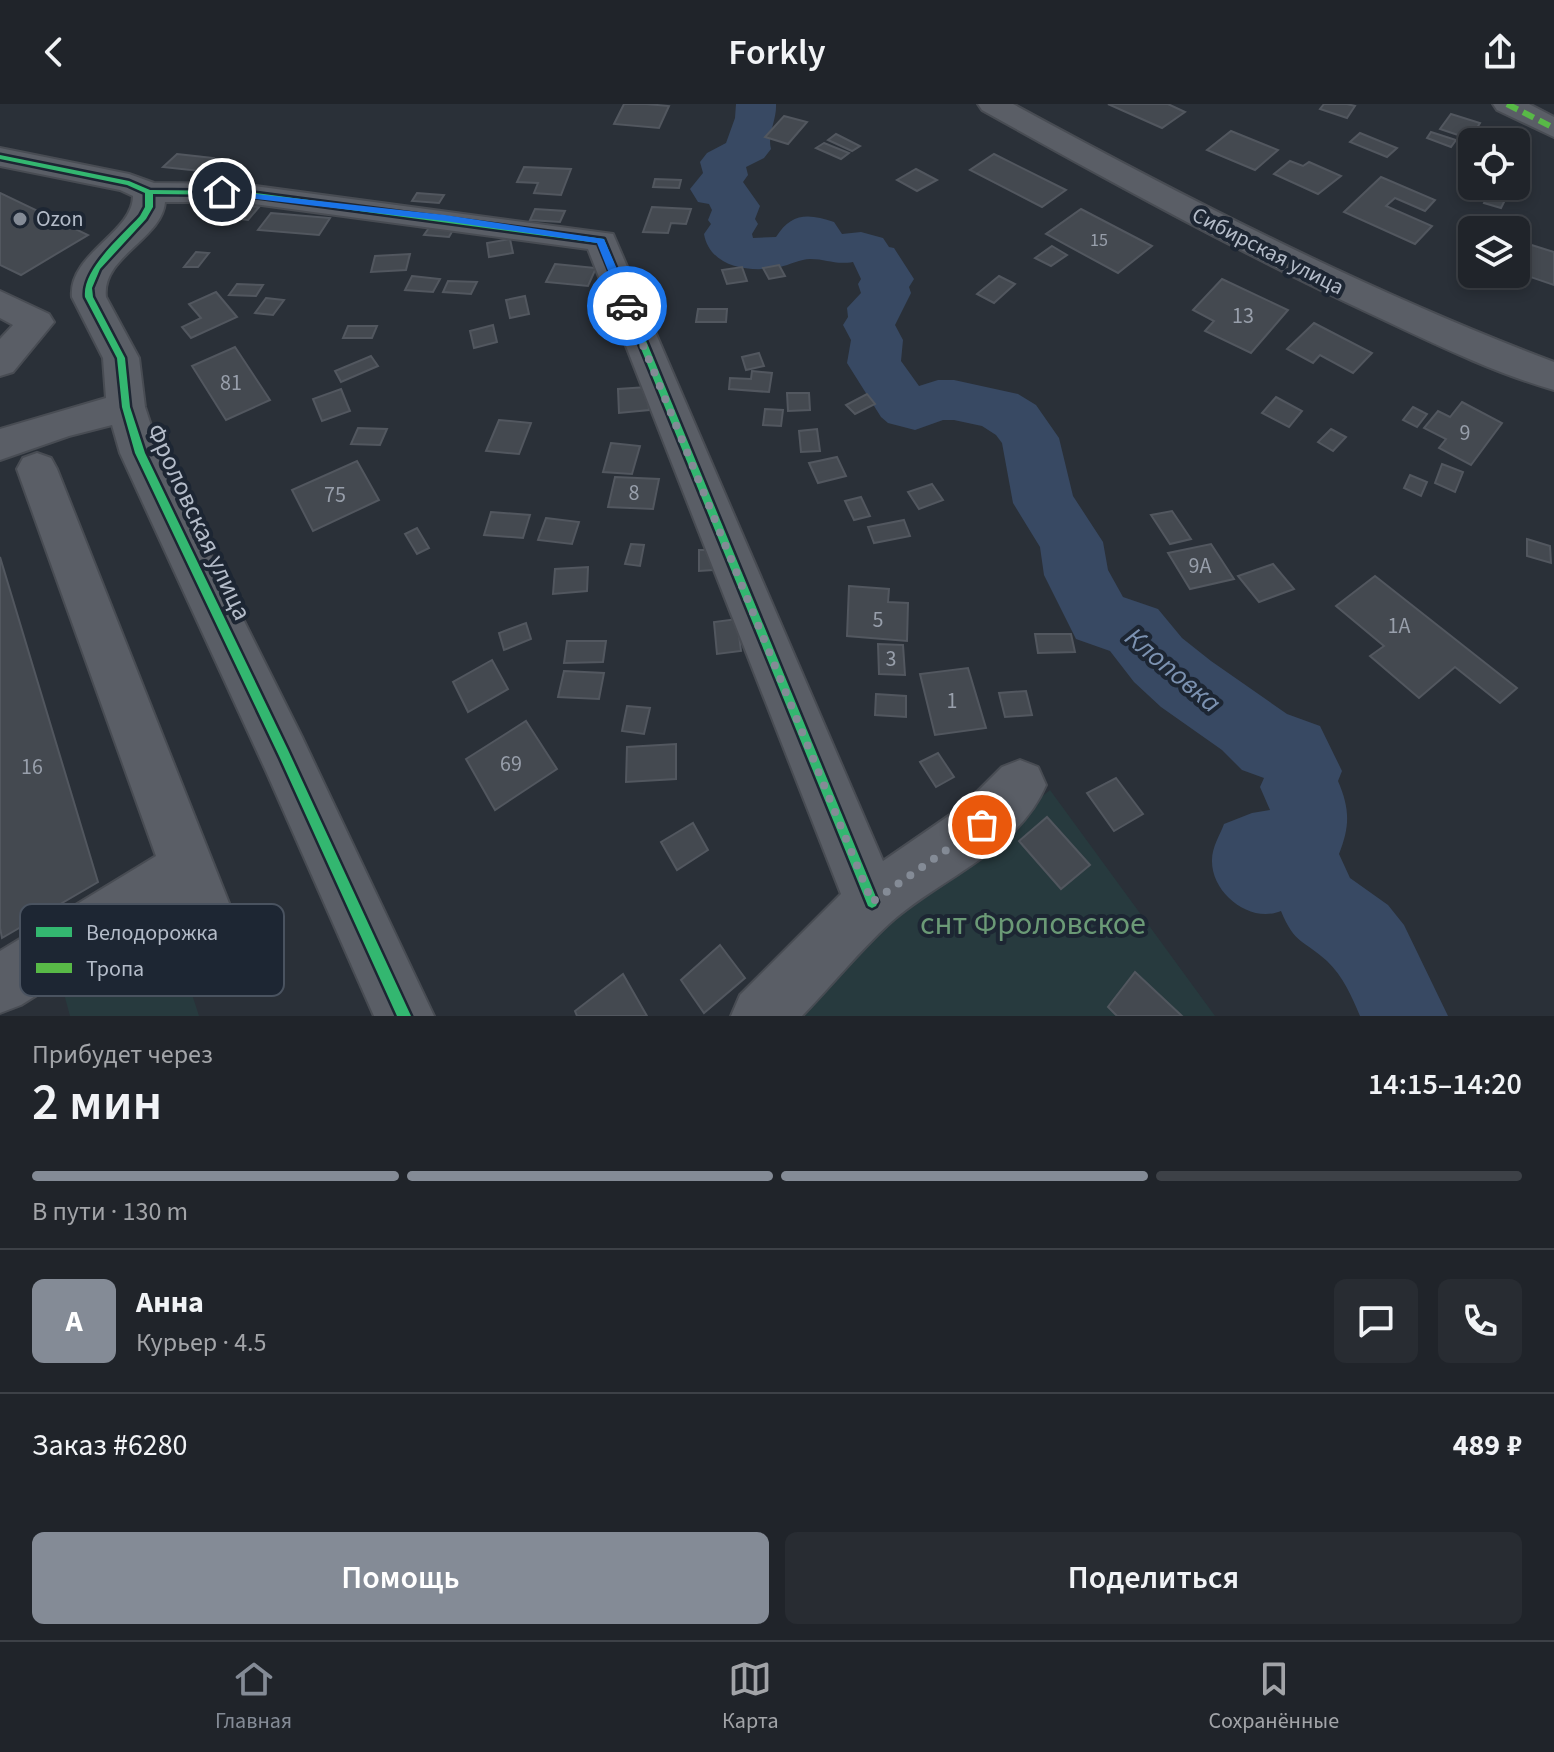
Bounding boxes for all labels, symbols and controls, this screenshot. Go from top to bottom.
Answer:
text: Forkly [728,27,826,78]
icon: back [32,30,76,74]
icon: share [1478,30,1522,74]
map controls [1458,128,1530,288]
button: locate [1458,128,1530,200]
pin [188,158,256,226]
icon: home [200,170,244,214]
street label: Сибирская улица [1186,199,1350,303]
place label: Ozon [36,203,84,235]
marker: Ozon [11,210,29,228]
button: layers [1458,216,1530,288]
house number: 15 [1090,228,1108,253]
courier [587,266,667,346]
icon: car [605,284,649,328]
house number: 13 [1232,300,1254,332]
house number: 81 [220,367,242,399]
house number: 9 [1460,417,1470,449]
street label: Фроловская улица [137,418,261,626]
house number: 8 [629,477,640,509]
house number: 75 [324,479,346,511]
house number: 9А [1189,550,1211,582]
house number: 5 [873,604,883,636]
house number: 1А [1388,610,1410,642]
water label: Клоповка [1116,618,1230,722]
house number: 3 [886,643,896,675]
house number: 1 [947,685,957,717]
house number: 69 [500,748,522,780]
house number: 16 [21,751,43,783]
pin [948,791,1016,859]
icon: bag [960,803,1004,847]
park label: снт Фроловское [920,901,1146,947]
legend [20,904,284,996]
text: Велодорожка [86,917,218,949]
text: Тропа [86,953,144,985]
text: Прибудет через [32,1036,213,1073]
text: 14:15–14:20 [1368,1063,1522,1106]
text: 2 мин [32,1066,162,1140]
text: В пути · 130 m [32,1193,188,1230]
button: chat [1334,1279,1418,1363]
button: phone [1438,1279,1522,1363]
text: Анна [136,1281,204,1324]
text: А [65,1300,83,1343]
text: Курьер · 4.5 [136,1324,266,1361]
text: Заказ #6280 [32,1424,188,1467]
text: 489 ₽ [1453,1424,1522,1467]
button: Помощь [32,1532,769,1624]
button: Поделиться [785,1532,1522,1624]
tab: Главная [215,1657,292,1737]
tab: Карта [722,1657,778,1737]
tab: Сохранённые [1208,1657,1339,1737]

